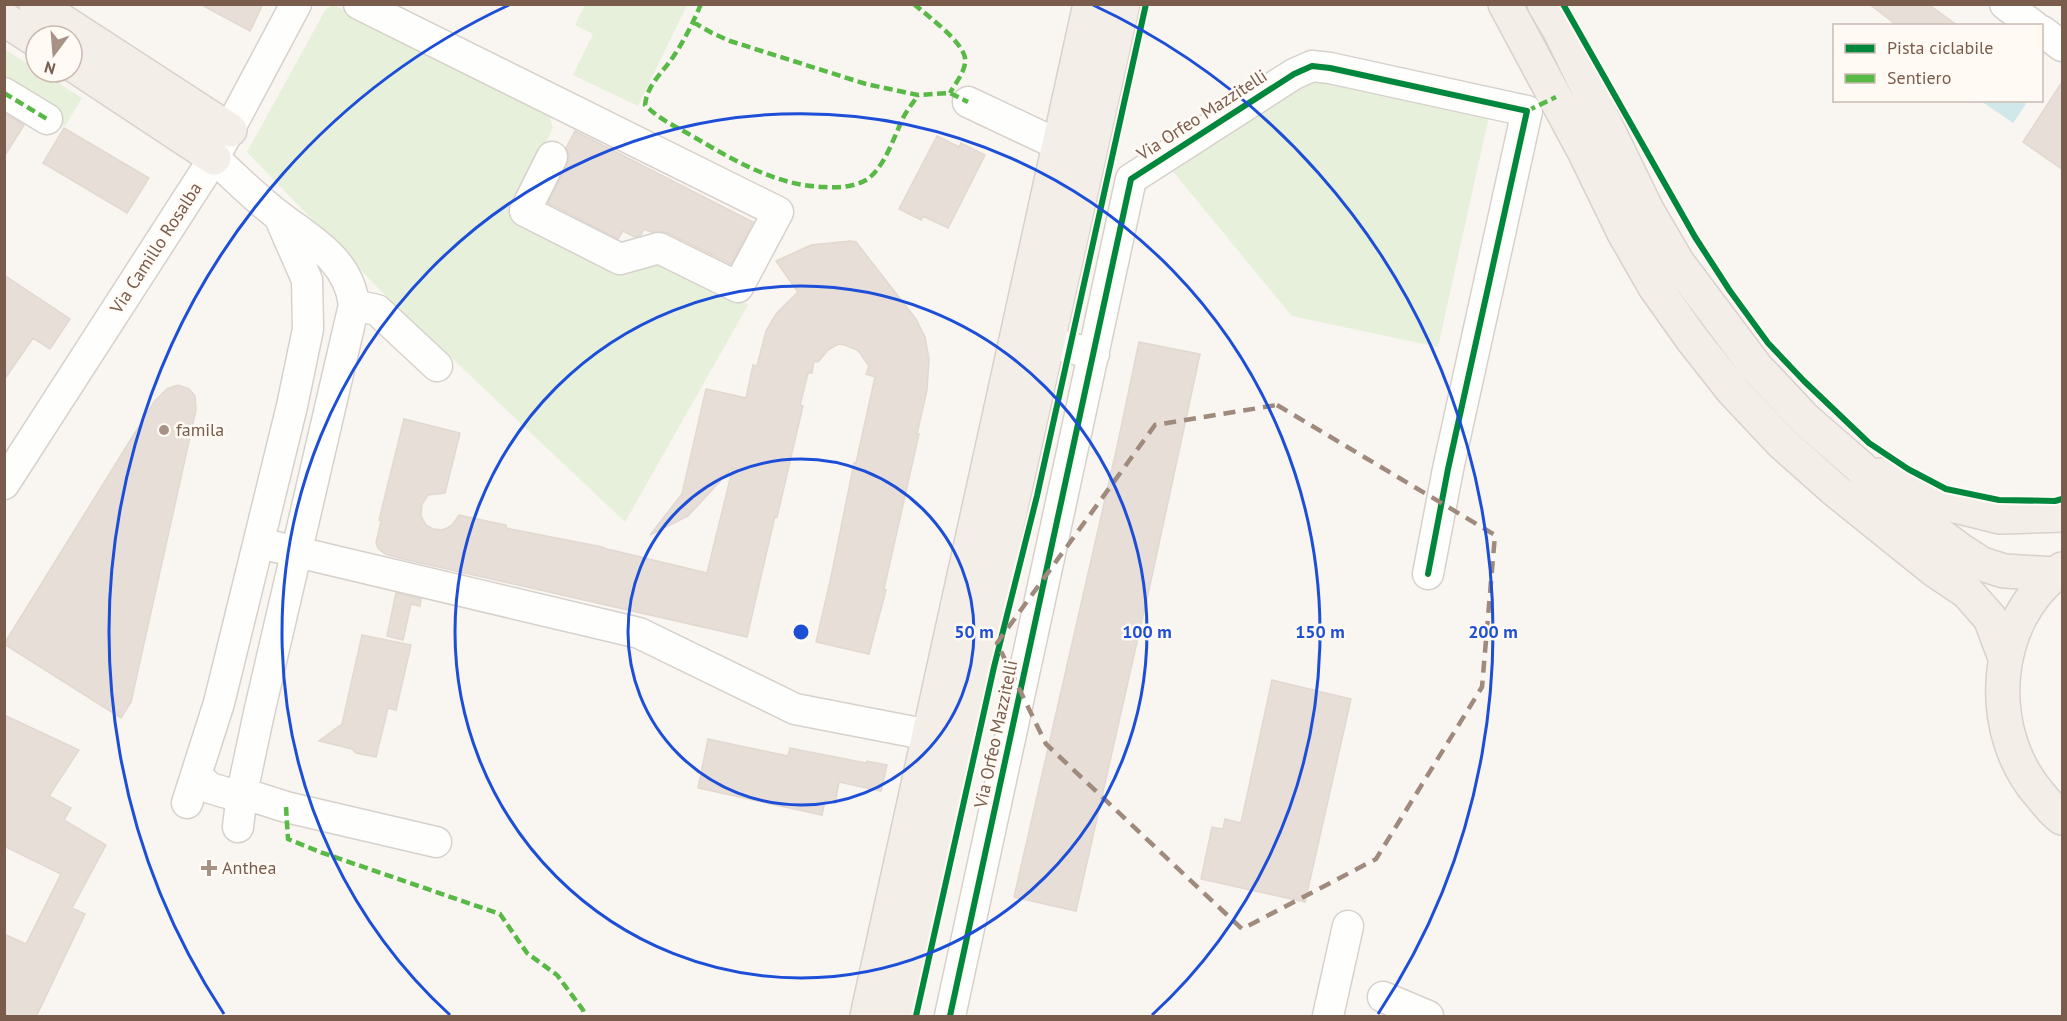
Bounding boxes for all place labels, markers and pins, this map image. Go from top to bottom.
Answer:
place label: famila [176,418,224,441]
marker: famila [157,423,171,437]
centre of rings [791,622,811,642]
place label: Anthea [222,856,276,879]
marker: Anthea [200,859,218,877]

